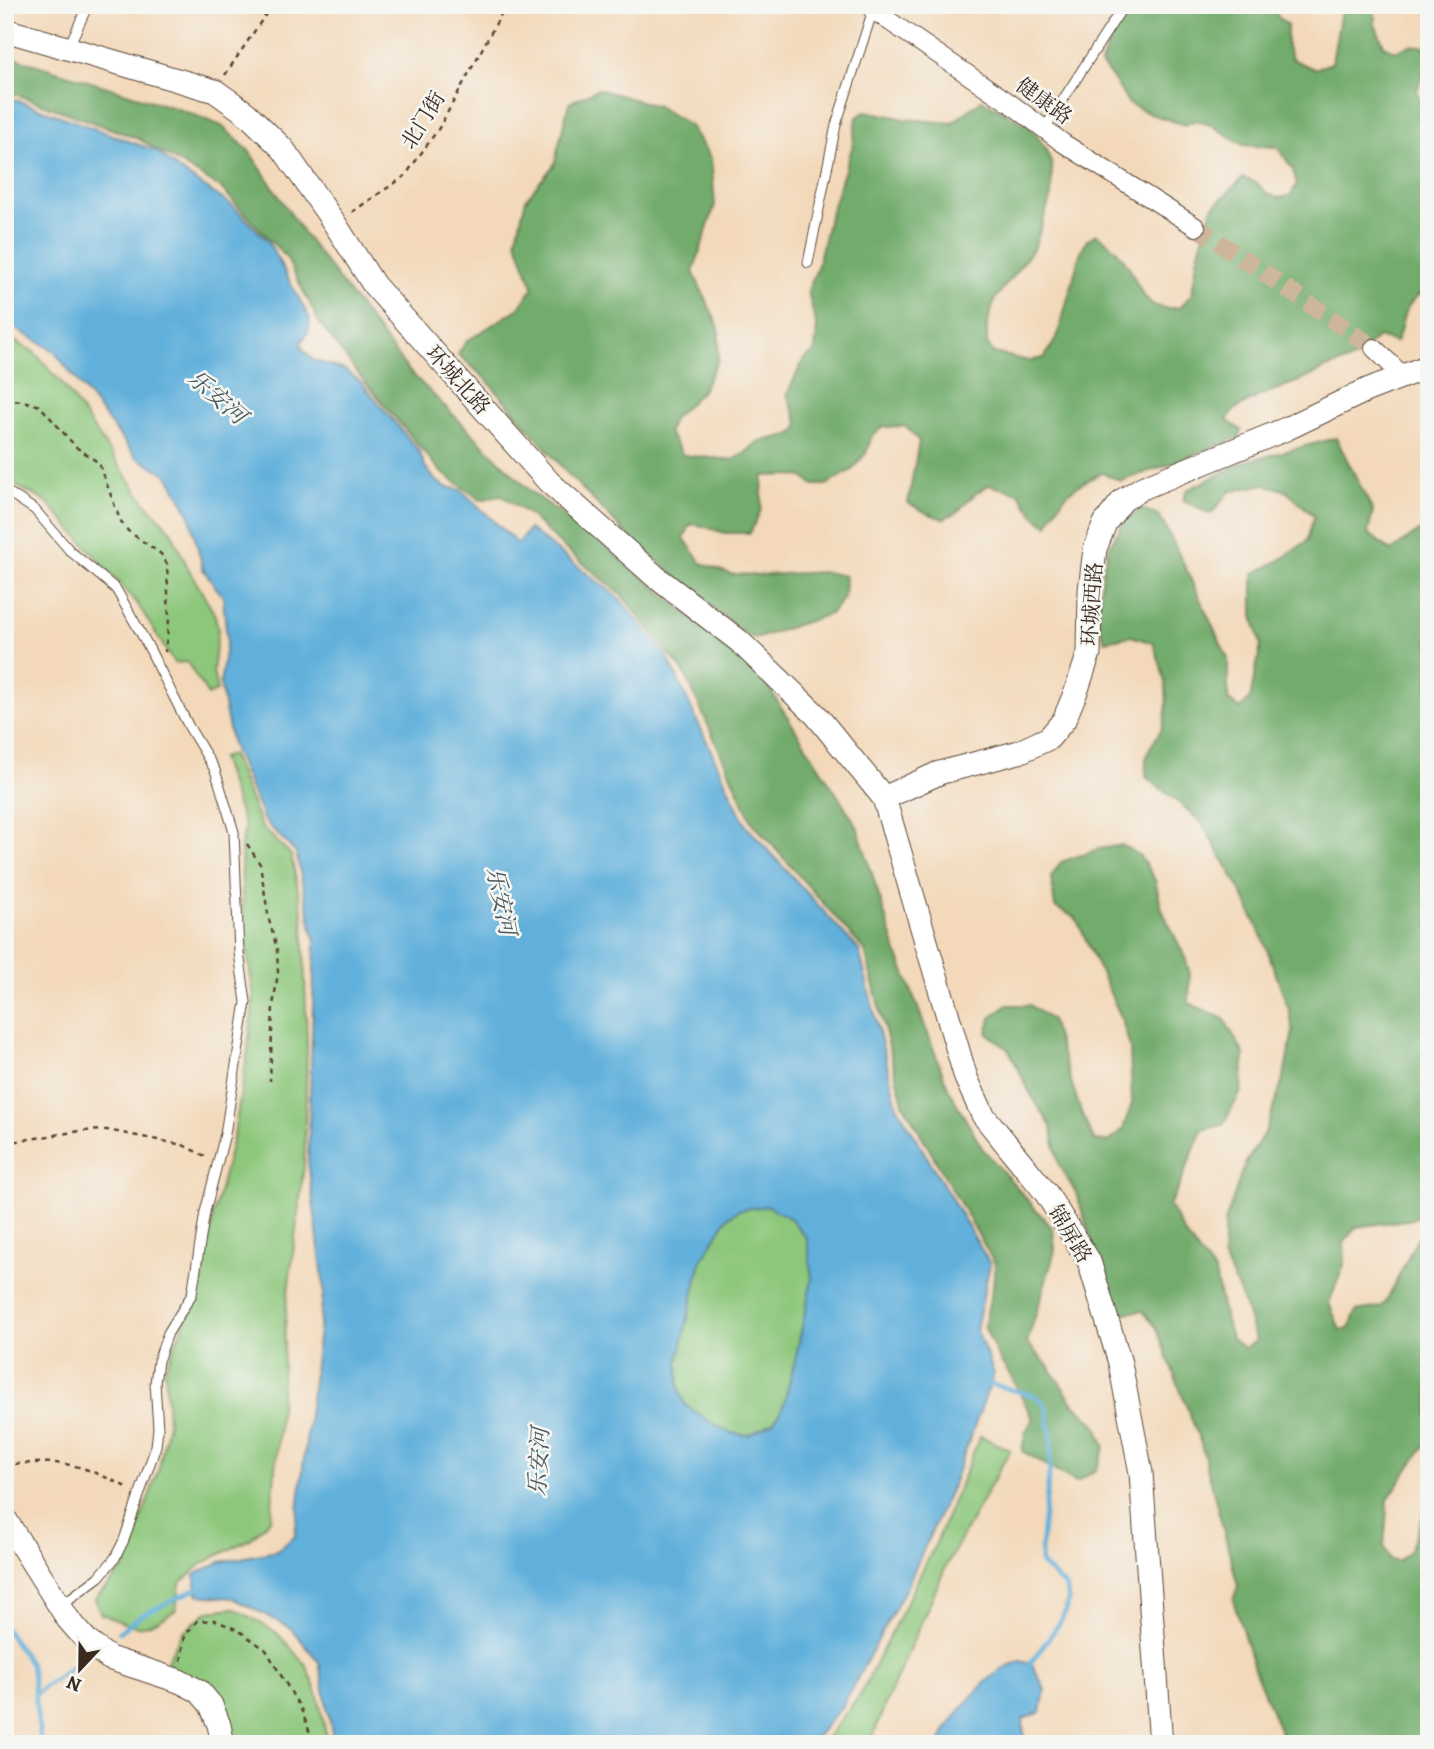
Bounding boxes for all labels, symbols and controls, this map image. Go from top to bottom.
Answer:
street label: 健康路 [1010,71,1078,131]
street label: 北门街 [394,86,452,154]
street label: 环城北路 [419,339,497,421]
water label: 乐安河 [181,363,256,434]
street label: 环城西路 [1075,561,1109,647]
water label: 乐安河 [479,864,524,942]
street label: 锦屏路 [1042,1200,1098,1268]
water label: 乐安河 [522,1423,556,1497]
north arrow [46,1634,116,1704]
text: N [63,1669,85,1698]

